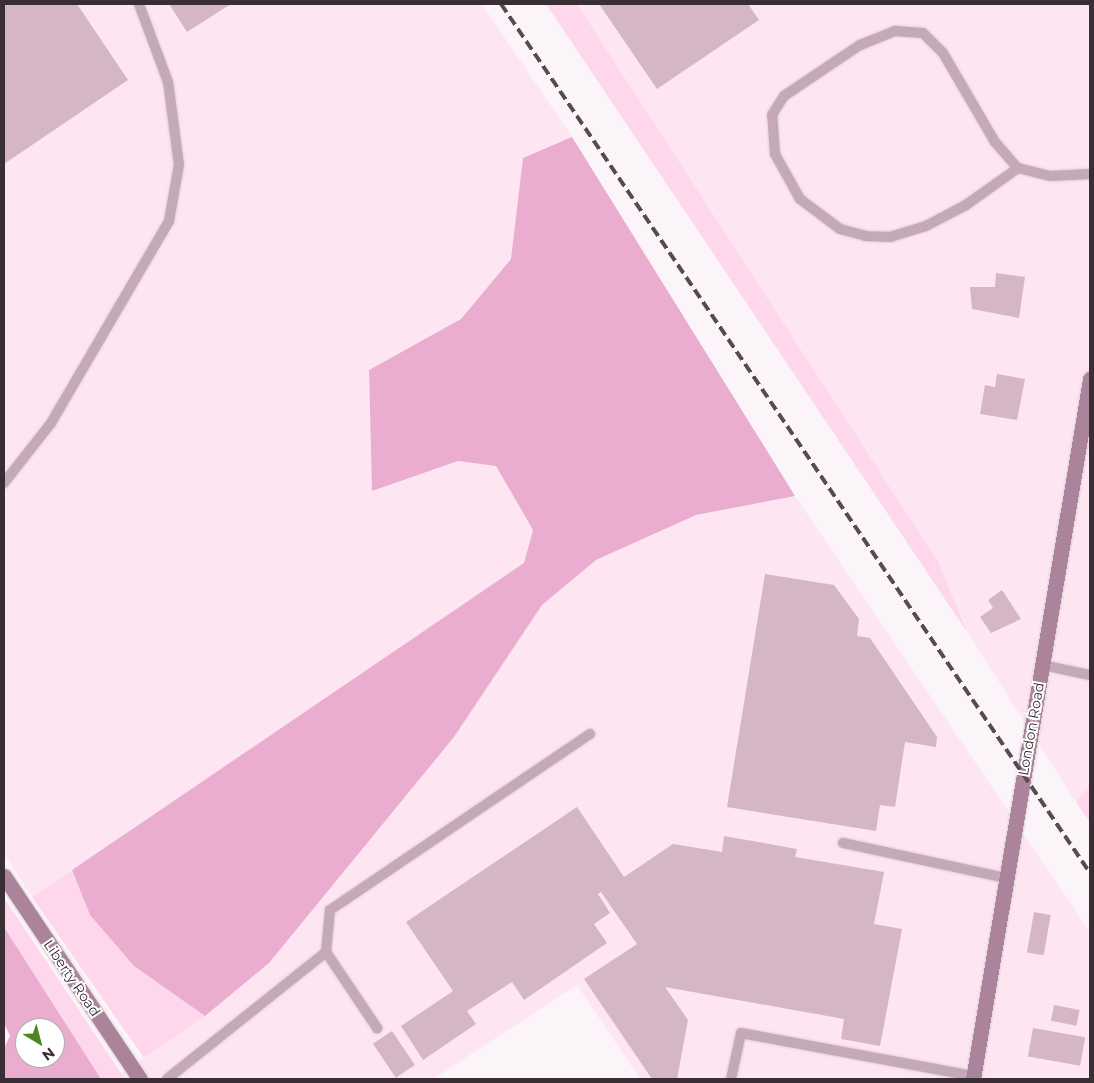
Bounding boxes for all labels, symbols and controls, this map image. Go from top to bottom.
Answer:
street label: London Road [1015,681,1047,777]
street label: Liberty Road [40,936,104,1020]
north arrow [15,1018,65,1068]
text: N [38,1044,58,1065]

